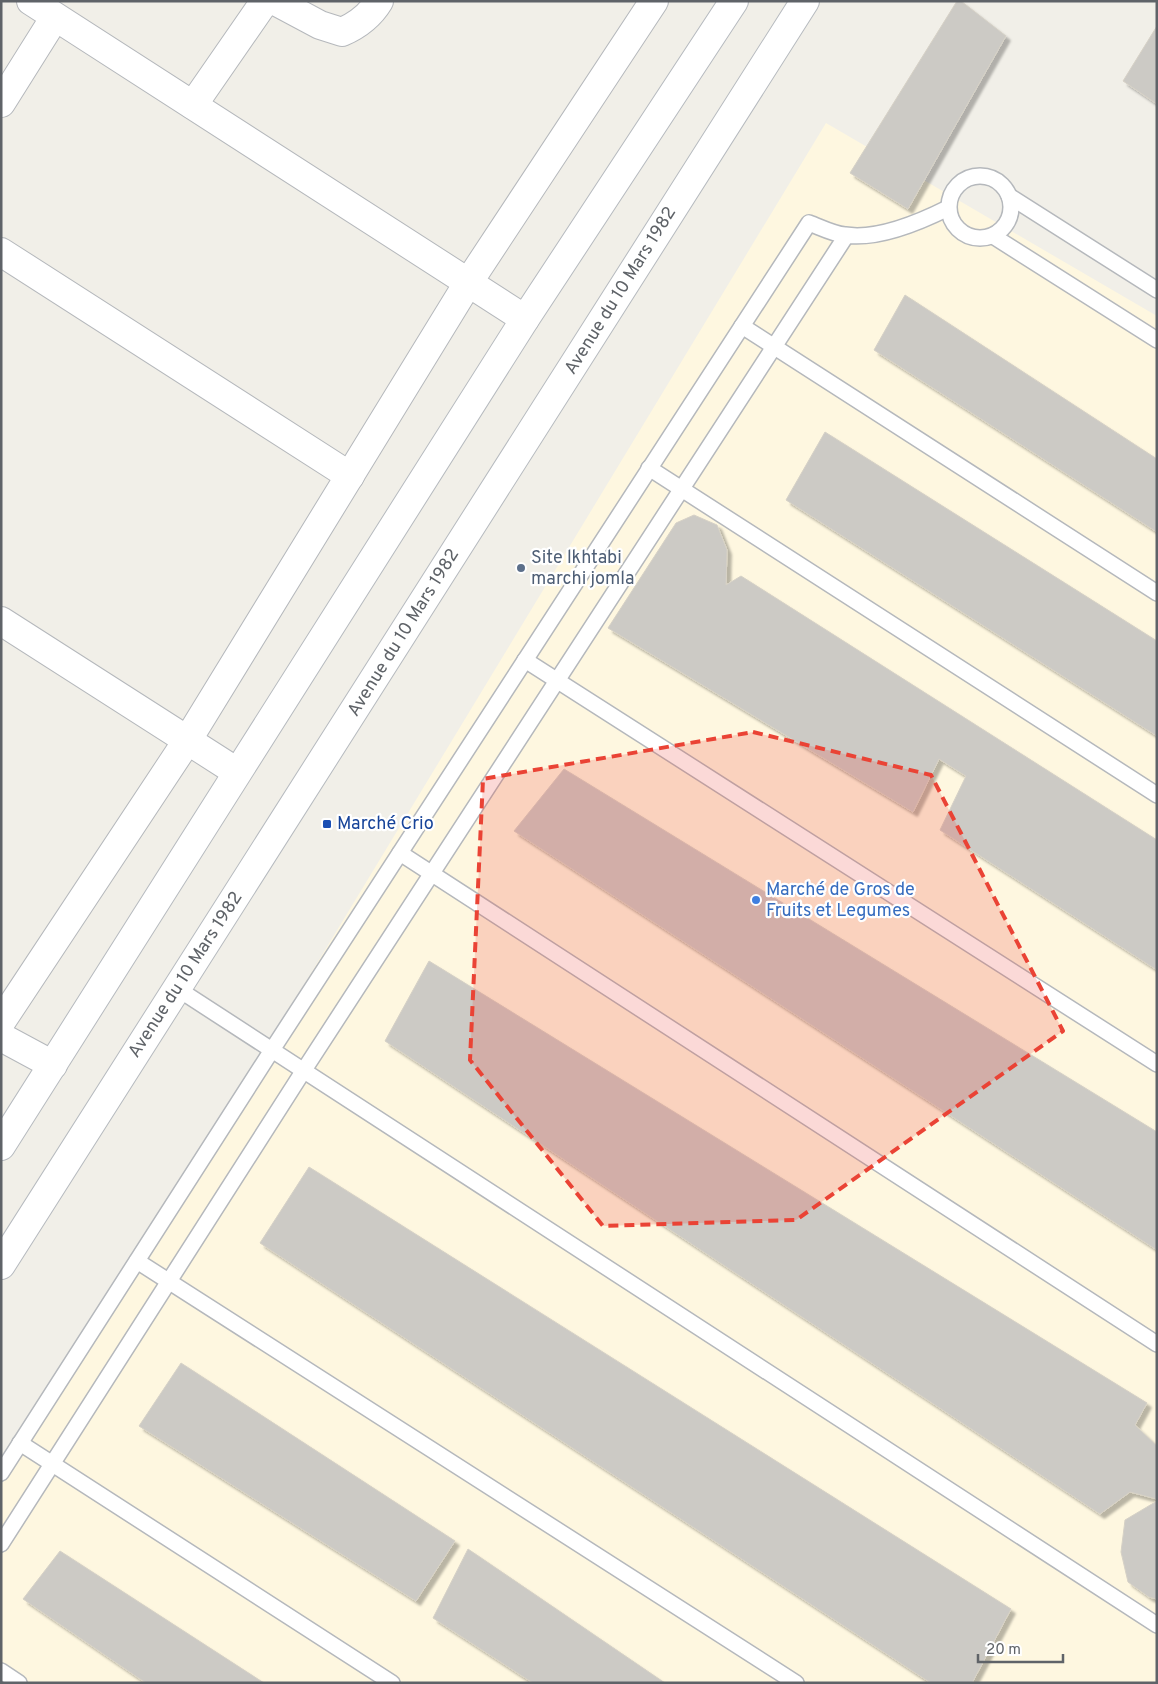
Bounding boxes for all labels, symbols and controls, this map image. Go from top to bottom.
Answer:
street label: Avenue du 10 Mars 1982 [560,203,682,379]
street label: Avenue du 10 Mars 1982 [343,545,465,721]
place label: Site lkhtabi marchi jomla [531,547,634,591]
marker: Site lkhtabi marchi jomla [515,562,527,574]
place label: Marché Crio [337,813,434,836]
marker: Marché Crio [321,818,333,830]
place label: Marché de Gros de Fruits et Legumes [766,879,915,923]
street label: Avenue du 10 Mars 1982 [124,888,248,1062]
marker: Marché de Gros de Fruits et Legumes [750,894,762,906]
scale bar [978,1632,1063,1664]
text: 20 m [986,1641,1021,1660]

